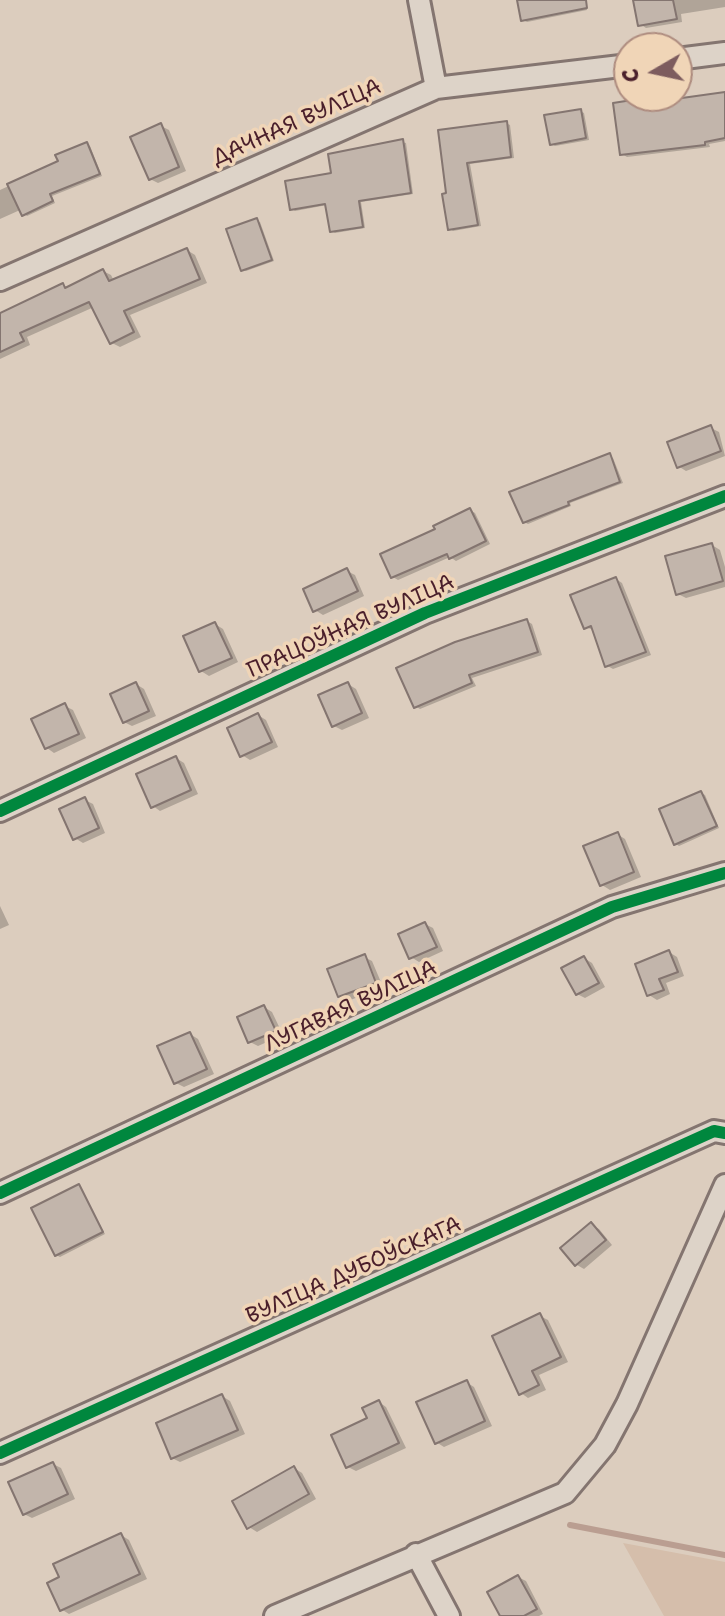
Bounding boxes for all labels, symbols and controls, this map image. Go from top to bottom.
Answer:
north arrow [613,32,693,112]
text: С [615,67,646,84]
street label: ДАЧНАЯ ВУЛІЦА [208,74,386,172]
street label: ПРАЦОЎНАЯ ВУЛІЦА [243,569,459,685]
street label: ЛУГАВАЯ ВУЛІЦА [261,955,441,1059]
street label: ВУЛІЦА ДУБОЎСКАГА [242,1212,466,1330]

